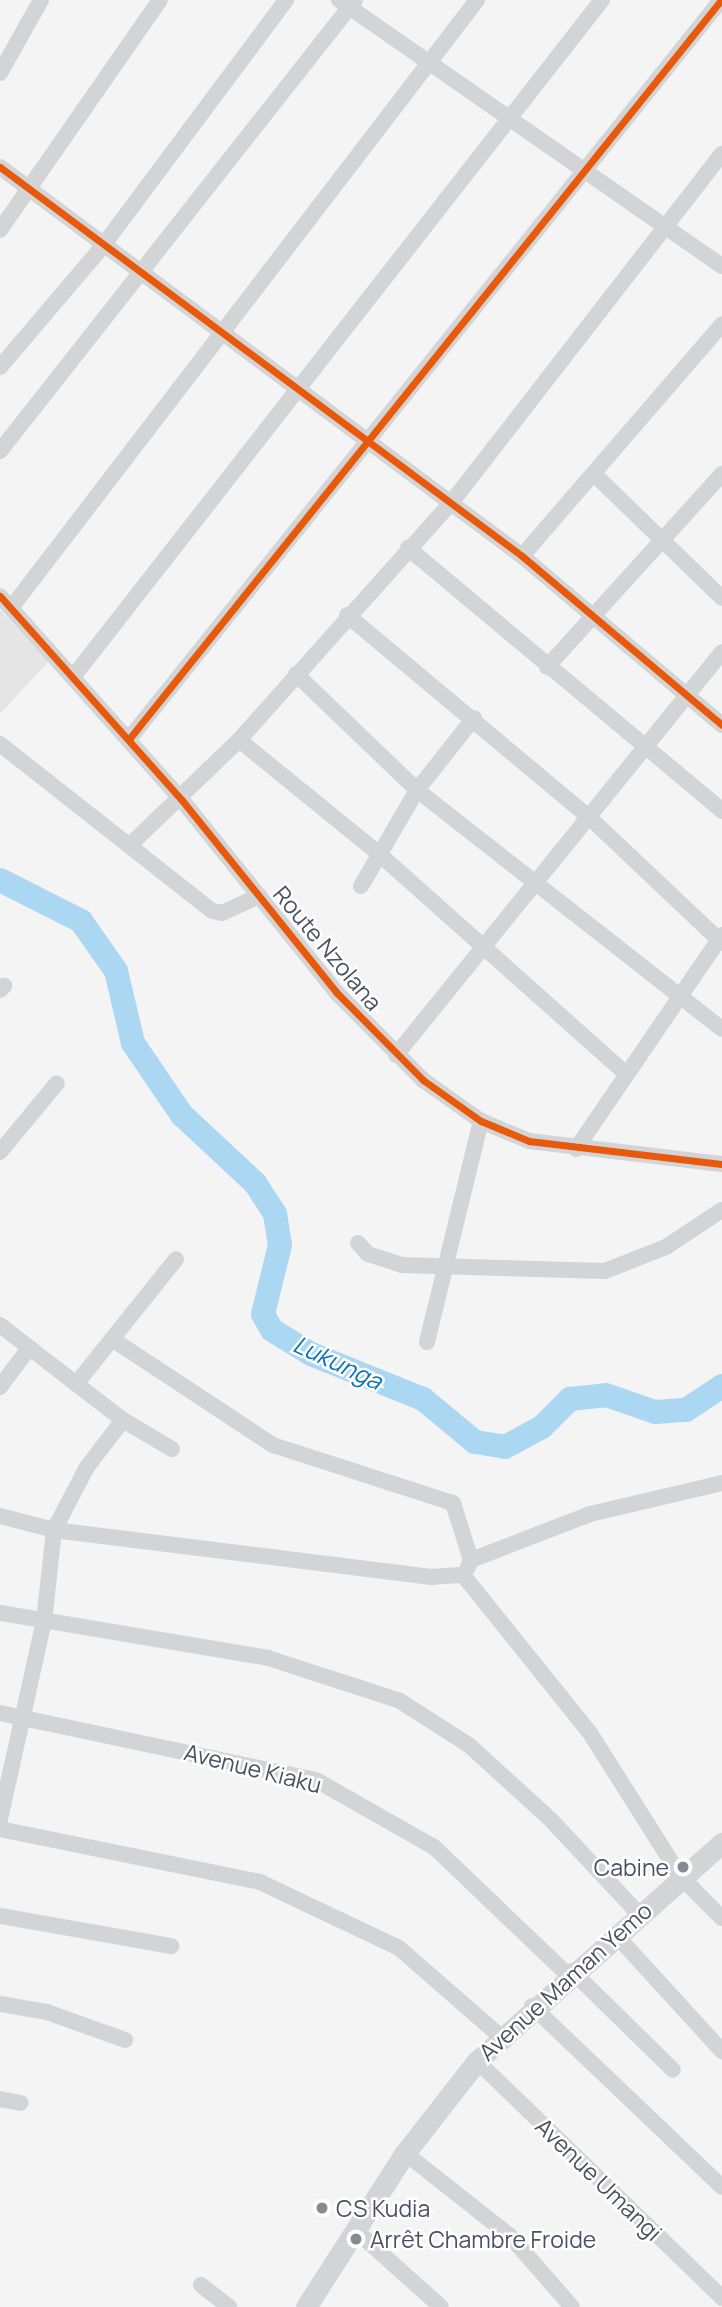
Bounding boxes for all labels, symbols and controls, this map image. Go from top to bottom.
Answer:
street label: Route Nzolana [268,880,388,1016]
water label: Lukunga [289,1329,387,1395]
street label: Avenue Kiaku [182,1738,324,1798]
place label: Cabine [594,1853,669,1881]
marker: Cabine [675,1859,691,1875]
street label: Avenue Maman Yemo [473,1896,657,2066]
street label: Avenue Umangi [530,2112,668,2246]
place label: CS Kudia [336,2194,430,2222]
marker: CS Kudia [314,2200,330,2216]
place label: Arrêt Chambre Froide [370,2225,596,2253]
marker: Arrêt Chambre Froide [348,2231,364,2247]

